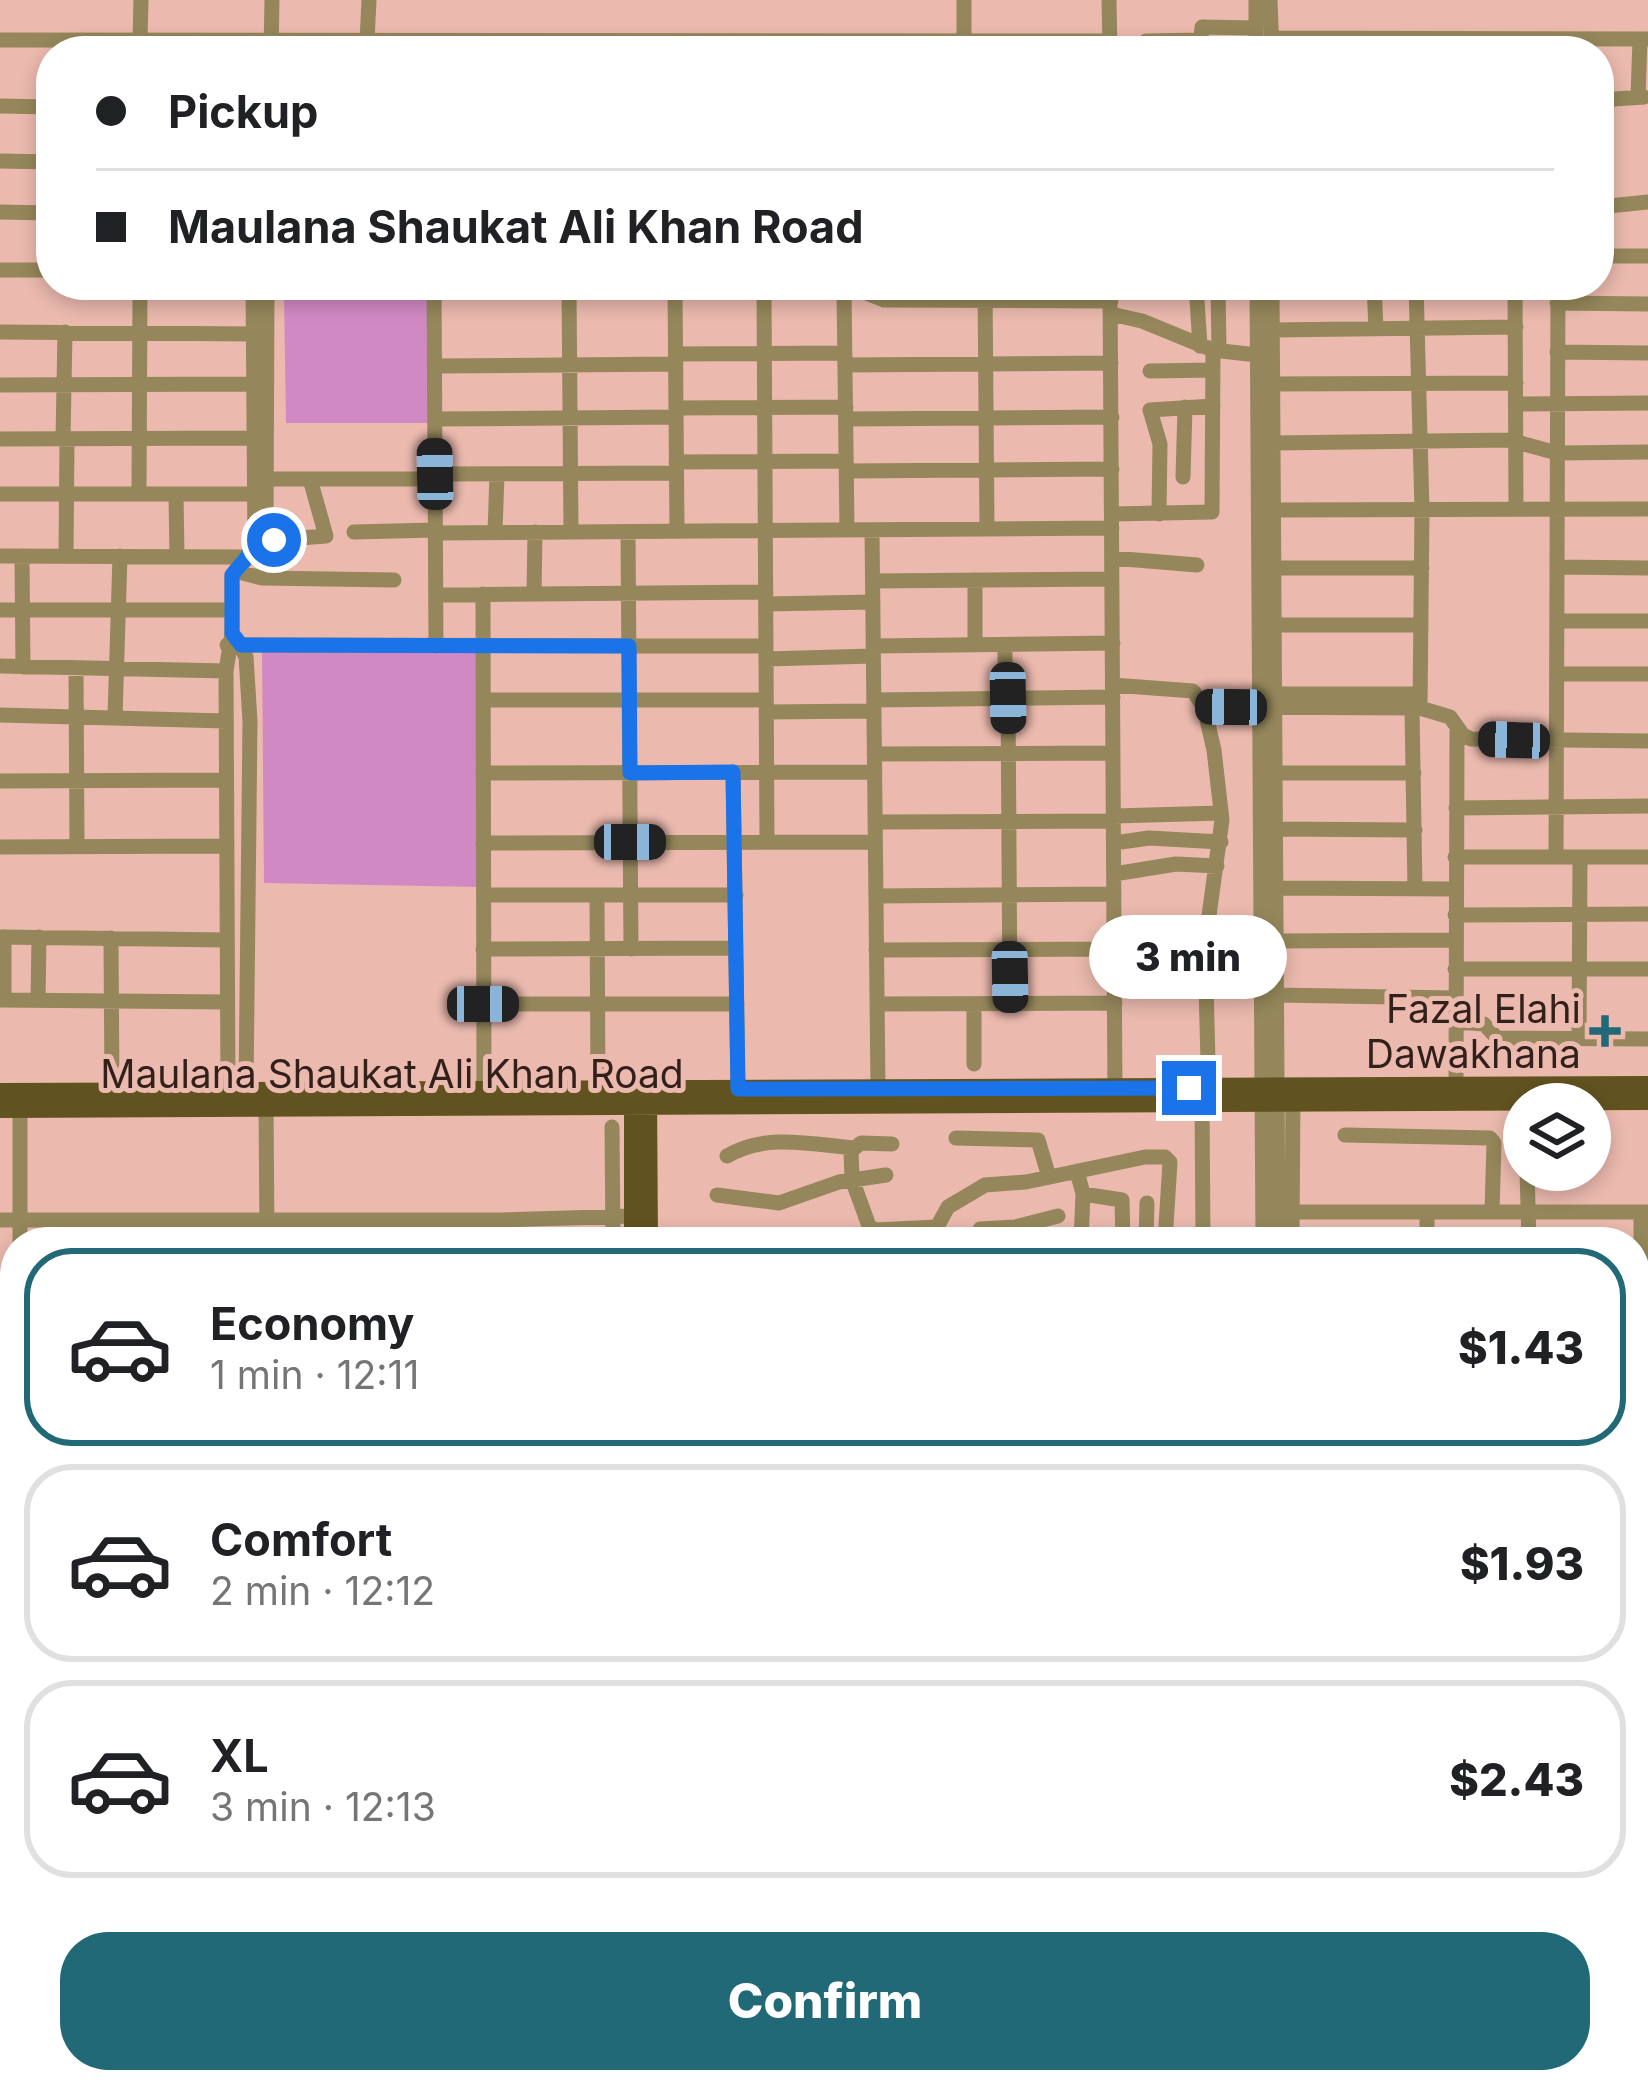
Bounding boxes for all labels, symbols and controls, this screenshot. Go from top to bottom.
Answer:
text: Pickup [168,84,318,139]
text: Maulana Shaukat Ali Khan Road [168,199,864,254]
car [416,438,454,510]
route start [247,513,301,567]
car [989,662,1027,734]
car [1195,688,1267,726]
car [1477,721,1551,759]
car [594,824,666,860]
callout: 3 min [1090,914,1288,998]
text: 3 min [1135,933,1241,980]
car [991,941,1029,1013]
place label: Fazal Elahi Dawakhana [1366,985,1581,1077]
car [447,986,519,1022]
marker: Fazal Elahi Dawakhana [1592,1018,1618,1044]
street label: Maulana Shaukat Ali Khan Road [100,1050,684,1097]
route end [1162,1061,1216,1115]
map controls [1503,1083,1611,1191]
button: layers [1503,1083,1611,1191]
icon: car [66,1293,174,1401]
text: Economy [210,1296,414,1351]
text: $1.43 [1458,1320,1584,1375]
text: 1 min · 12:11 [210,1351,419,1398]
icon: car [66,1509,174,1617]
text: Comfort [210,1512,392,1567]
text: $1.93 [1460,1536,1584,1591]
text: 2 min · 12:12 [210,1567,435,1614]
icon: car [66,1725,174,1833]
text: XL [210,1728,269,1783]
text: $2.43 [1449,1752,1584,1807]
text: 3 min · 12:13 [210,1783,436,1830]
button: Confirm [60,1932,1590,2070]

